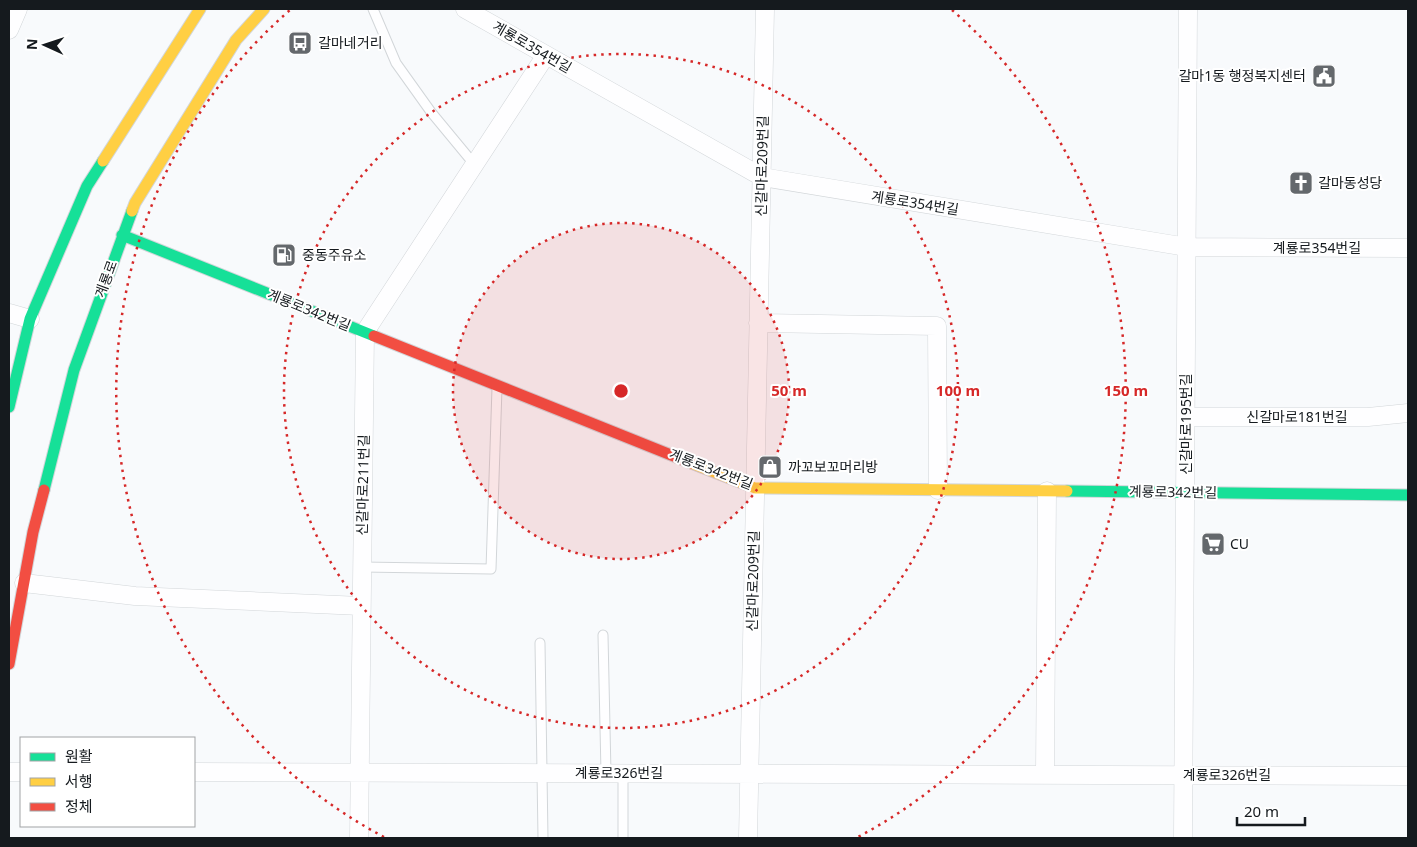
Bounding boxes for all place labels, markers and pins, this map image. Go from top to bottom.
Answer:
bus stop icon: 갈마네거리 [287,30,313,56]
place label: 갈마네거리 [318,33,382,52]
public building icon: 갈마1동 행정복지센터 [1311,63,1337,89]
place label: 갈마1동 행정복지센터 [1178,66,1306,85]
church icon: 갈마동성당 [1288,170,1314,196]
place label: 갈마동성당 [1318,173,1383,192]
fuel station icon: 중동주유소 [271,242,297,268]
place label: 중동주유소 [302,245,367,264]
centre of rings [612,382,630,400]
shop icon: 까꼬보꼬머리방 [757,454,783,480]
place label: 까꼬보꼬머리방 [788,457,878,476]
supermarket icon: CU [1200,531,1226,557]
place label: CU [1230,534,1249,553]

